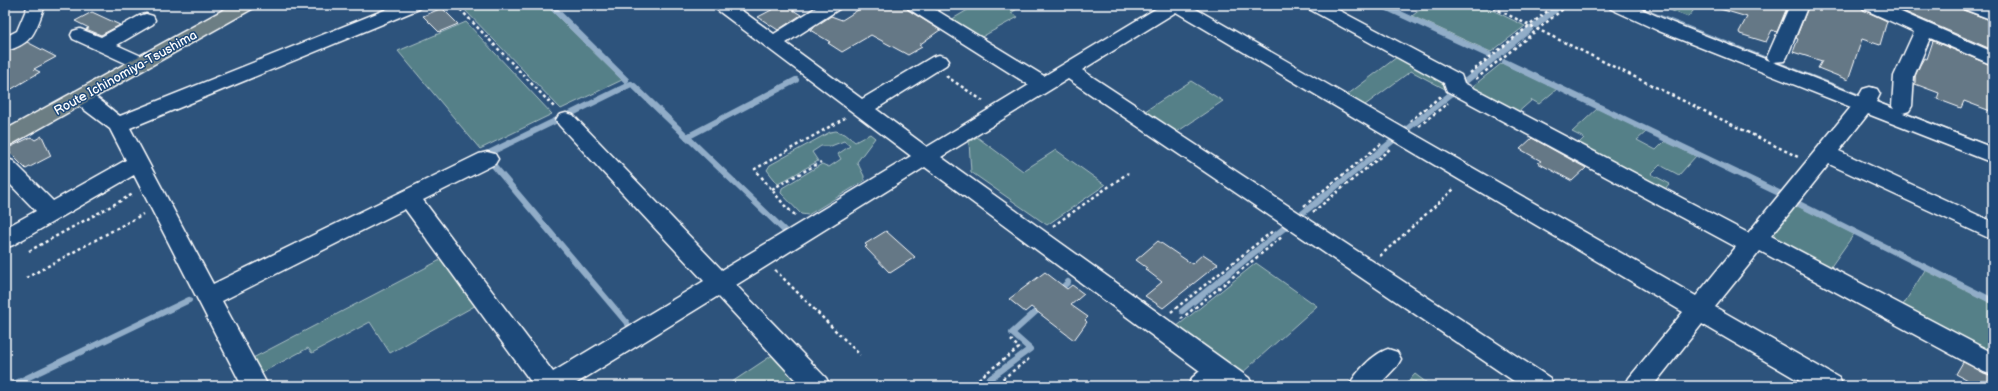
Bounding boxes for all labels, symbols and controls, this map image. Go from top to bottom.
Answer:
street label: Route Ichinomiya-Tsushima [51,27,200,119]

